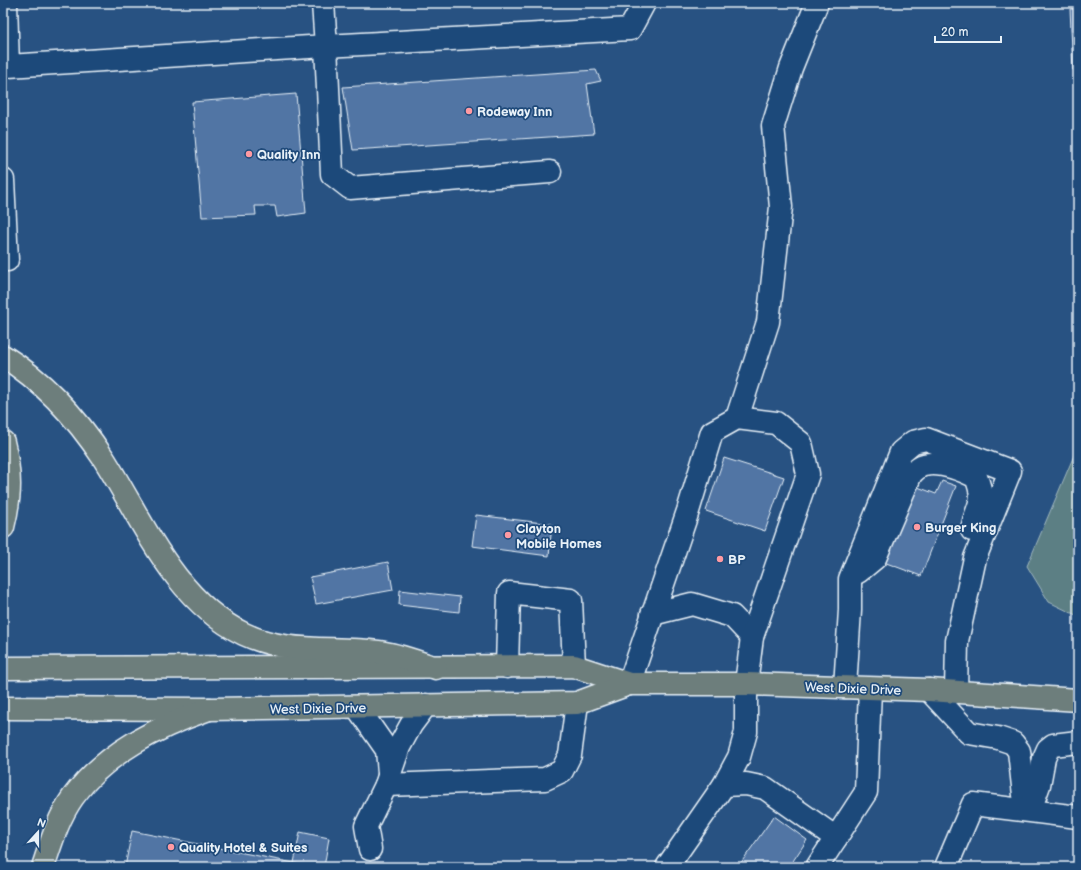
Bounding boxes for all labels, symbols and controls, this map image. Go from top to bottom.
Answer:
scale bar [935,18,1001,44]
text: 20 m [941,25,968,40]
place label: Rodeway Inn [477,104,552,120]
marker: Rodeway Inn [464,106,474,116]
place label: Quality Inn [257,147,320,163]
marker: Quality Inn [244,149,254,159]
place label: Burger King [925,520,996,536]
place label: Clayton Mobile Homes [516,521,602,552]
marker: Burger King [912,522,922,532]
marker: Clayton Mobile Homes [503,530,513,540]
place label: BP [728,552,746,568]
marker: BP [715,554,725,564]
street label: West Dixie Drive [805,679,902,699]
street label: West Dixie Drive [270,700,367,718]
north arrow [18,812,58,852]
text: N [35,816,48,831]
place label: Quality Hotel & Suites [179,840,307,856]
marker: Quality Hotel & Suites [166,842,176,852]

